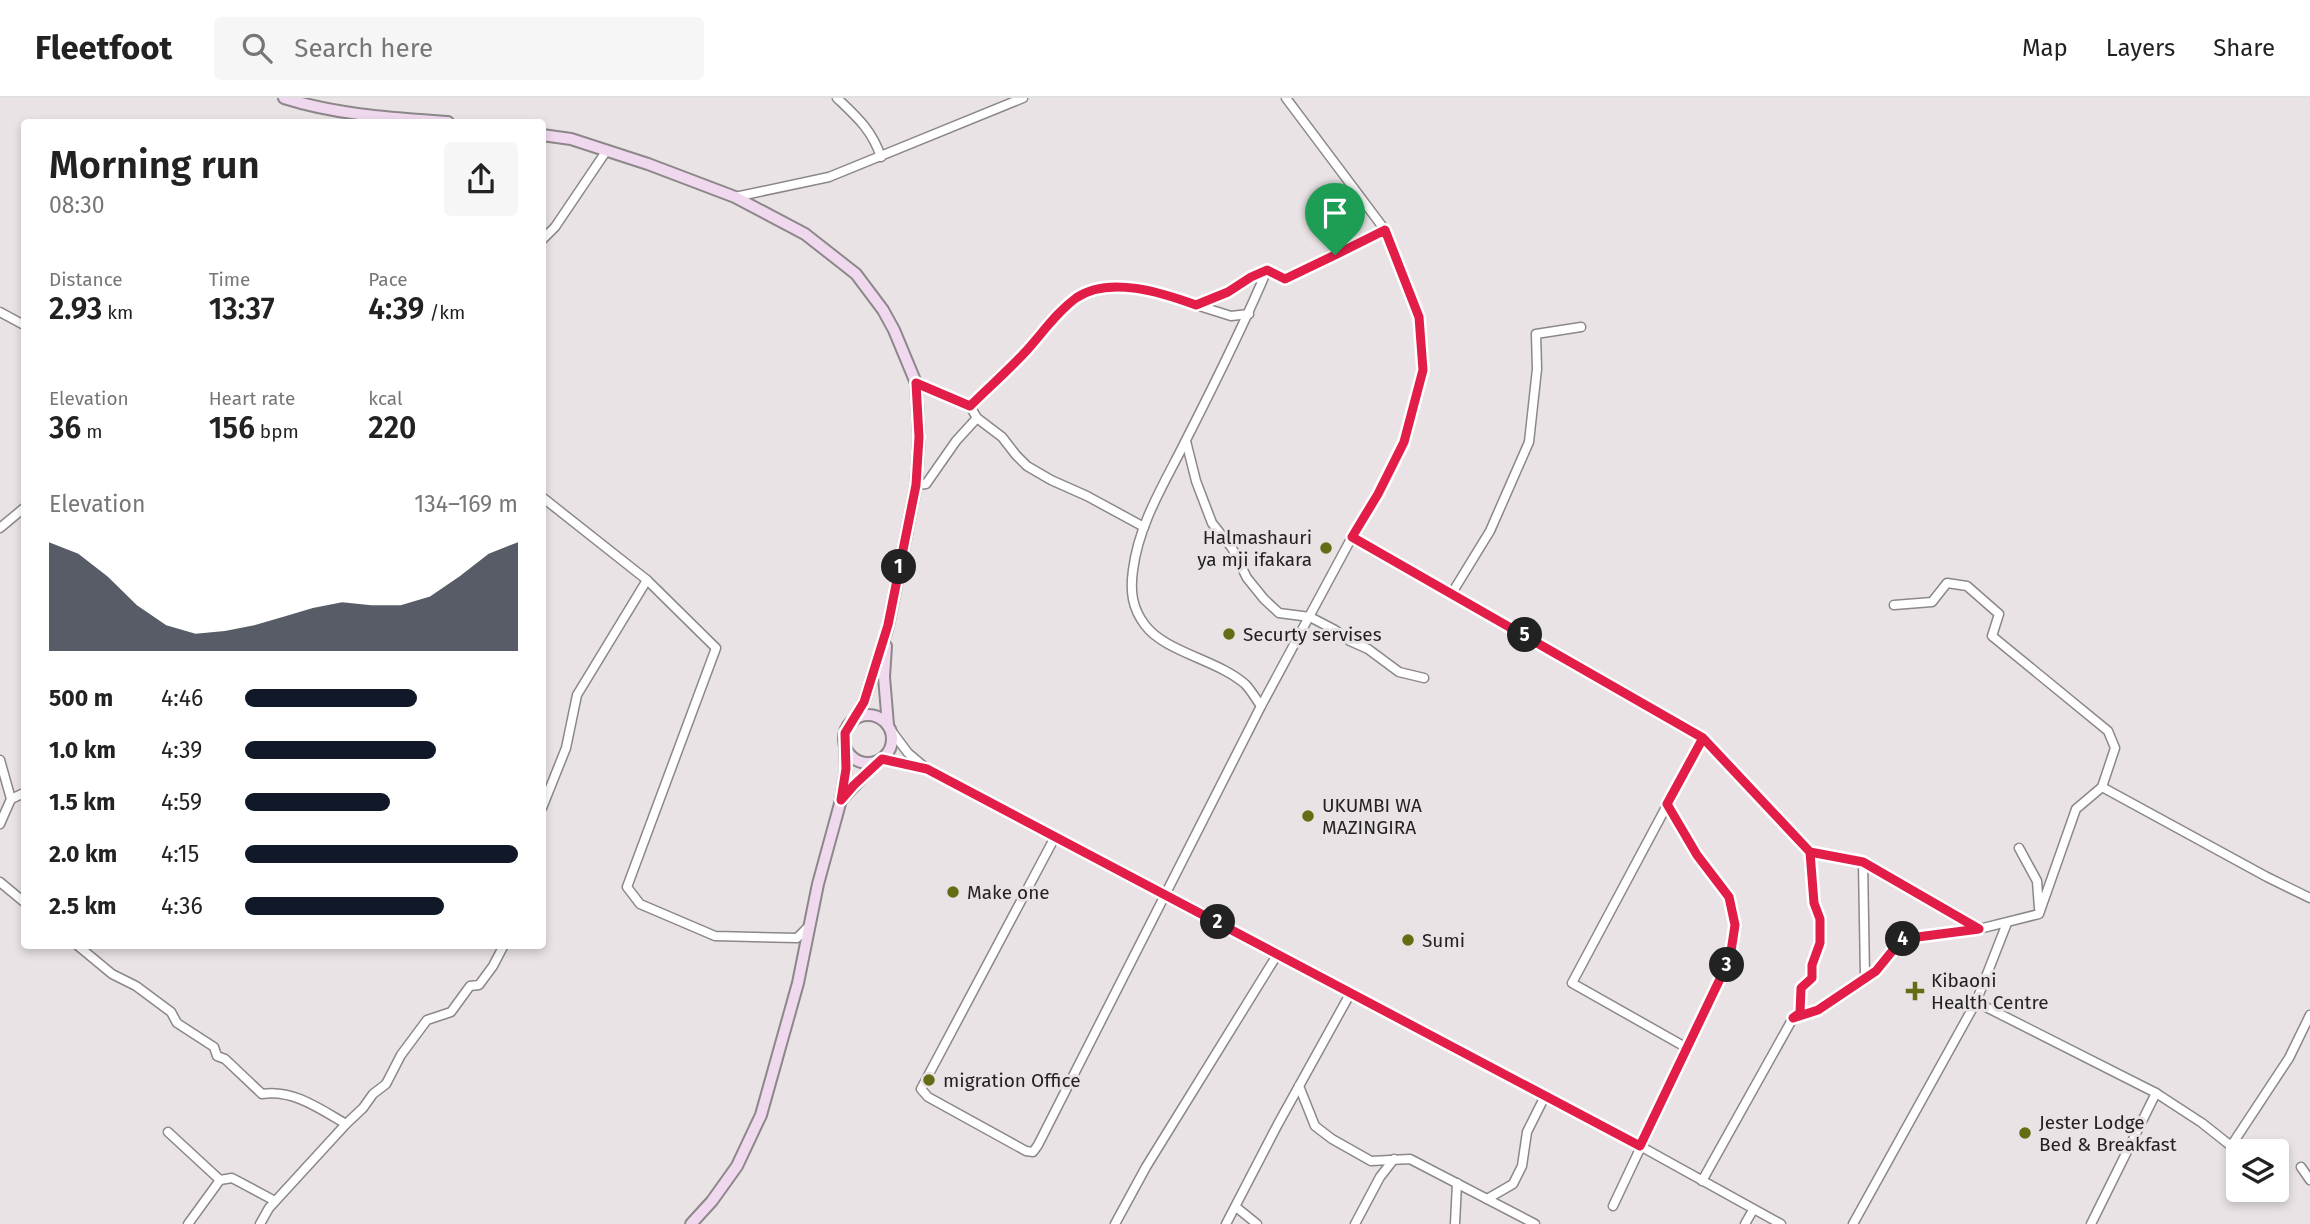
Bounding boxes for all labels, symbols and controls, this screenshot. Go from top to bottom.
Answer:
search box [214,17,704,80]
text: Fleetfoot [35,28,172,68]
icon: search [238,29,276,67]
text: Search here [294,33,433,64]
text: Map [2022,34,2068,62]
text: Layers [2106,34,2175,62]
text: Share [2213,34,2275,62]
text: Morning run [49,142,260,188]
button: share [444,142,518,216]
pin [1305,183,1365,255]
text: 08:30 [49,191,105,219]
icon: arrive [1316,194,1354,232]
text: Distance [49,268,123,291]
text: Time [209,268,250,291]
text: Pace [368,268,408,291]
text: 2.93 [49,291,102,327]
text: 13:37 [209,291,275,327]
text: 4:39 [368,291,424,327]
text: km [102,301,133,324]
text: /km [424,301,465,324]
text: Elevation [49,387,129,410]
text: Heart rate [209,387,295,410]
text: kcal [368,387,403,410]
text: 36 [49,410,81,446]
text: 156 [209,410,255,446]
text: 220 [368,410,416,446]
text: m [81,420,102,443]
text: bpm [255,420,299,443]
text: Elevation [49,490,145,518]
text: 134–169 m [414,490,518,518]
place label: Halmashauri ya mji ifakara [1197,526,1312,571]
marker: Halmashauri ya mji ifakara [1318,540,1334,556]
pin: 1 [881,550,916,584]
text: 1 [894,555,903,578]
pin: 5 [1508,618,1542,652]
place label: Securty servises [1243,623,1382,646]
text: 5 [1519,623,1530,646]
marker: Securty servises [1221,626,1237,642]
text: 500 m [49,684,113,712]
text: 4:46 [161,684,203,712]
text: 1.0 km [49,736,116,764]
text: 4:39 [161,736,202,764]
text: 1.5 km [49,788,115,816]
text: 4:59 [161,788,202,816]
place label: UKUMBI WA MAZINGIRA [1322,794,1422,839]
marker: UKUMBI WA MAZINGIRA [1300,808,1316,824]
text: 2.0 km [49,840,117,868]
text: 4:15 [161,840,199,868]
place label: Make one [967,881,1050,904]
marker: Make one [945,884,961,900]
text: 2.5 km [49,892,117,920]
text: 4:36 [161,892,203,920]
pin: 2 [1200,904,1236,940]
text: 2 [1213,910,1222,933]
pin: 4 [1885,922,1920,956]
text: 4 [1897,927,1908,950]
place label: Sumi [1422,929,1465,952]
marker: Sumi [1400,932,1416,948]
pin: 3 [1710,948,1744,982]
text: 3 [1722,953,1731,976]
place label: Kibaoni Health Centre [1931,969,2049,1014]
marker: Kibaoni Health Centre [1905,981,1925,1001]
place label: migration Office [943,1069,1081,1092]
marker: migration Office [921,1072,937,1088]
place label: Jester Lodge Bed & Breakfast [2039,1111,2177,1156]
marker: Jester Lodge Bed & Breakfast [2017,1125,2033,1141]
map controls [2226,1139,2289,1202]
button: layers [2226,1139,2289,1202]

